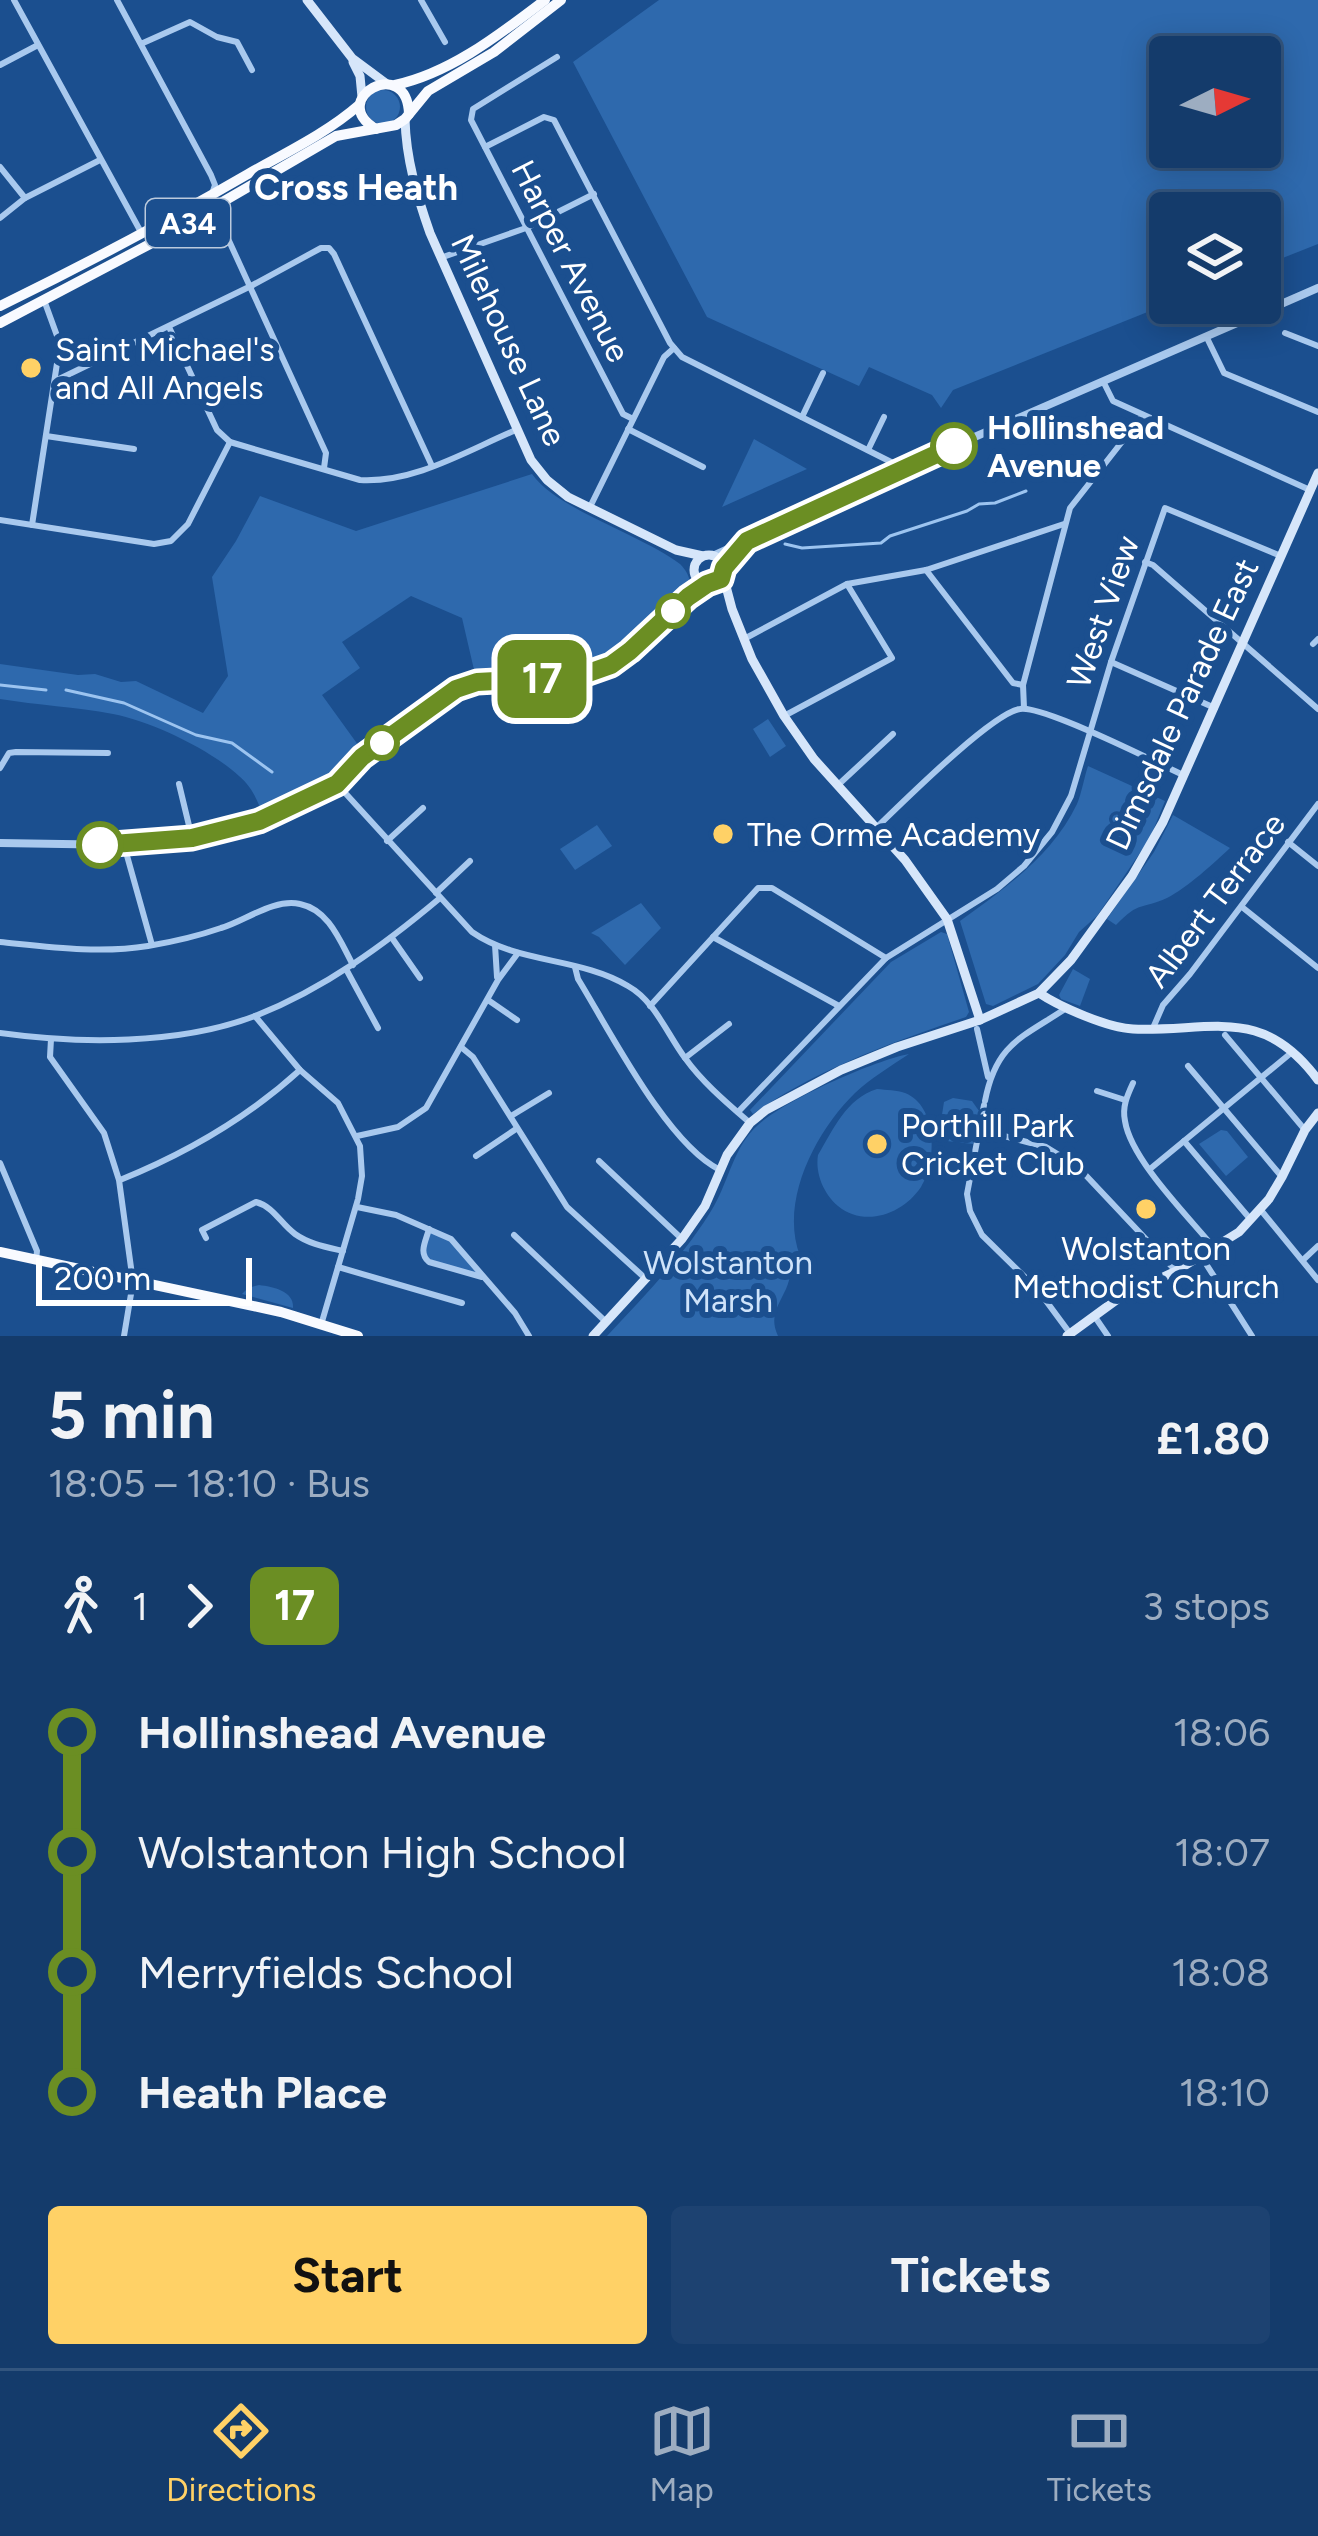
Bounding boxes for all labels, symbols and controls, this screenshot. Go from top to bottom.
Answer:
north arrow [1149,36,1281,168]
map controls [1149,36,1281,324]
street label: Harper Avenue [503,154,639,368]
district label: Cross Heath [254,166,458,209]
button: layers [1149,192,1281,324]
road number: A34 [146,199,230,247]
street label: Milehouse Lane [443,228,575,452]
place label: Saint Michael's and All Angels [55,330,275,407]
marker: Saint Michael's and All Angels [18,355,44,381]
place label: Hollinshead Avenue [987,408,1164,485]
marker: Hollinshead Avenue [932,424,976,468]
street label: West View [1059,531,1147,693]
street label: Dimsdale Parade East [1097,552,1267,856]
unlabelled marker [657,595,689,627]
line badge: 17 [488,640,596,718]
text: 17 [521,653,563,704]
unlabelled marker [366,727,398,759]
street label: Albert Terrace [1137,805,1293,995]
place label: The Orme Academy [747,815,1041,854]
marker: The Orme Academy [710,821,736,847]
unlabelled marker [78,823,122,867]
place label: Porthill Park Cricket Club [901,1106,1085,1183]
marker: Porthill Park Cricket Club [864,1131,890,1157]
marker: Wolstanton Methodist Church [1133,1196,1159,1222]
place label: Wolstanton Methodist Church [1012,1229,1280,1306]
park label: Wolstanton Marsh [643,1243,813,1320]
scale bar [36,1252,252,1305]
text: 200 m [54,1259,151,1298]
text: 5 min [48,1375,214,1455]
text: £1.80 [1156,1411,1270,1465]
text: 18:05 – 18:10 · Bus [48,1460,370,1507]
icon: walk [48,1573,114,1639]
icon: forward [166,1573,232,1639]
text: 17 [274,1580,315,1631]
text: 1 [132,1583,148,1630]
text: 3 stops [1142,1583,1270,1630]
text: Hollinshead Avenue [138,1705,546,1759]
text: 18:06 [1173,1709,1270,1756]
text: Wolstanton High School [138,1825,627,1879]
text: 18:07 [1174,1829,1270,1876]
text: Merryfields School [138,1945,514,1999]
text: 18:08 [1171,1949,1270,1996]
text: Heath Place [138,2065,387,2119]
text: 18:10 [1179,2069,1270,2116]
button: Start [48,2206,647,2344]
button: Tickets [671,2206,1270,2344]
tab: Directions [166,2398,317,2509]
tab: Map [649,2398,715,2509]
tab: Tickets [1047,2398,1152,2509]

